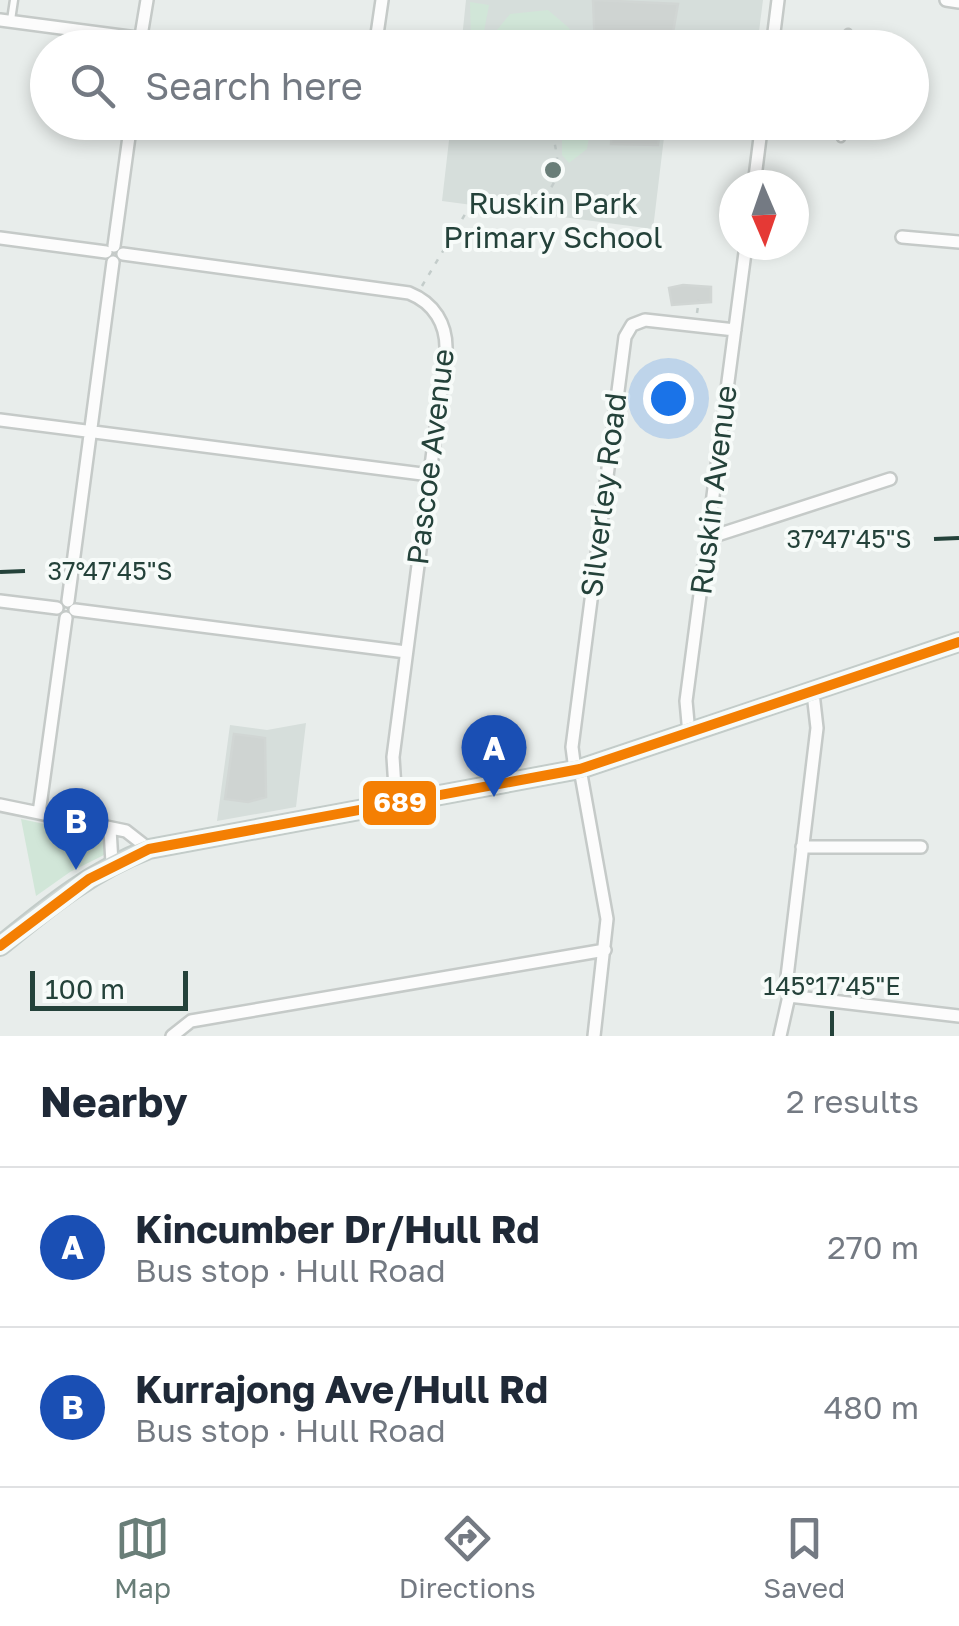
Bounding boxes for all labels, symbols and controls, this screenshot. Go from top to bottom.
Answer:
search box [30,30,929,140]
icon: search [65,58,120,113]
text: Search here [145,63,363,108]
marker: Ruskin Park Primary School [542,159,564,181]
north arrow [719,170,809,260]
place label: Ruskin Park Primary School [443,185,663,255]
street label: Pascoe Avenue [399,347,461,567]
your location [643,373,694,424]
street label: Ruskin Avenue [682,383,744,597]
street label: Silverley Road [573,391,633,599]
text: 37°47'45"S [787,523,911,554]
text: 37°47'45"S [48,555,172,586]
pin: A [462,714,526,797]
line badge: 689 [361,779,438,827]
text: 689 [373,785,427,818]
pin: B [44,788,108,870]
scale bar [30,966,188,1010]
text: 145°17'45"E [763,970,901,1001]
text: 100 m [45,972,125,1005]
text: Nearby [40,1076,188,1126]
text: 2 results [786,1082,919,1120]
text: Kincumber Dr/Hull Rd [135,1206,540,1251]
text: A [61,1228,84,1266]
text: 270 m [827,1228,919,1266]
text: Bus stop · Hull Road [135,1251,446,1289]
text: Kurrajong Ave/Hull Rd [135,1366,548,1411]
text: B [61,1388,84,1426]
text: 480 m [824,1388,919,1426]
text: Bus stop · Hull Road [135,1411,446,1449]
tab: Map [114,1511,171,1604]
tab: Directions [399,1511,536,1604]
tab: Saved [763,1511,845,1604]

